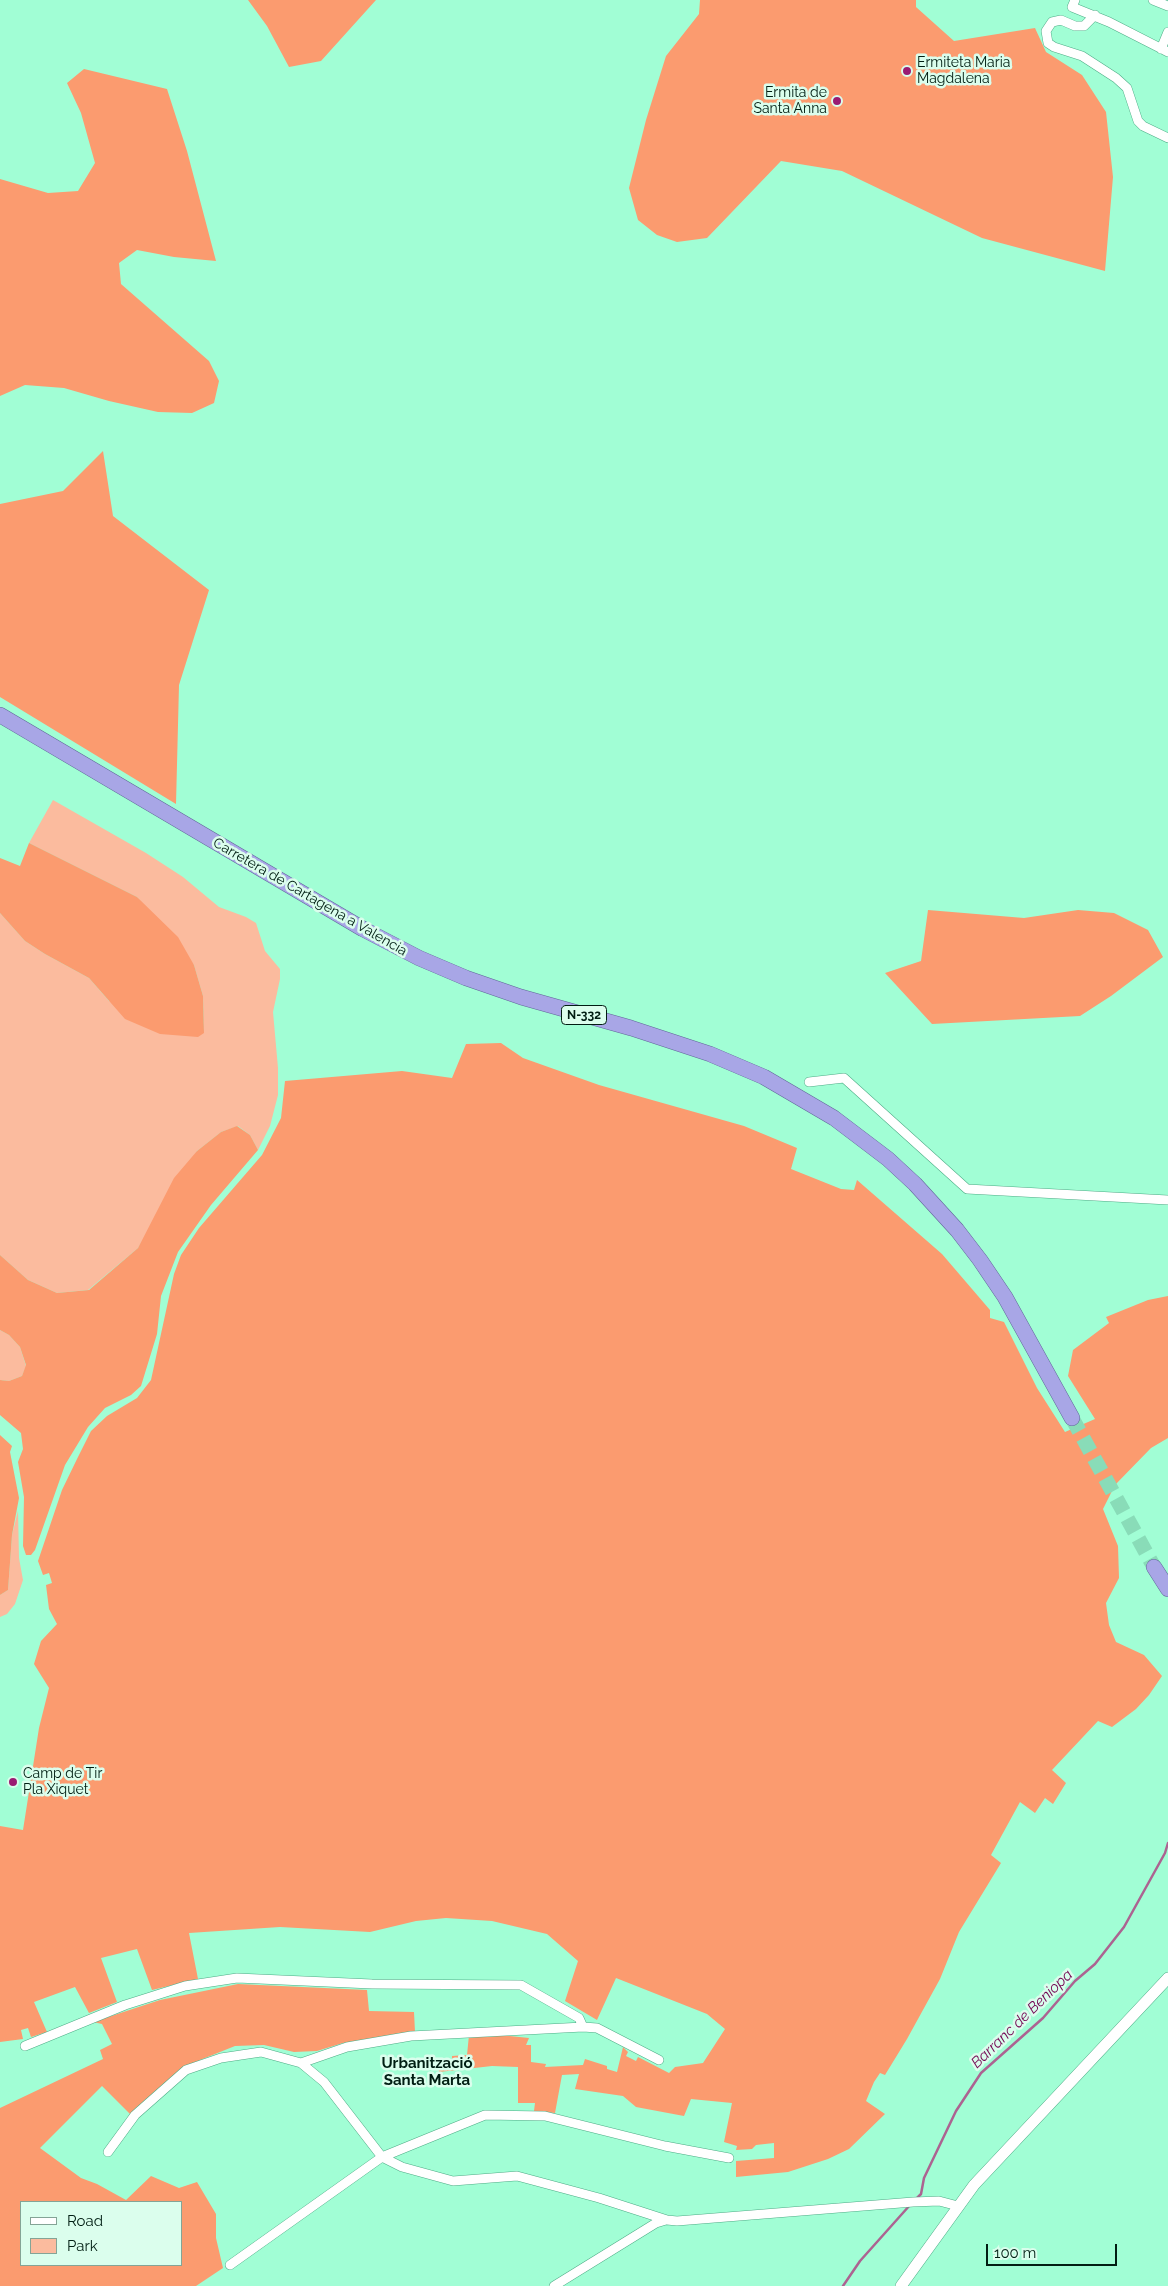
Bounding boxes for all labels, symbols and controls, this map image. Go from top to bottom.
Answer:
place label: Ermiteta Maria Magdalena [917,55,1010,88]
marker: Ermiteta Maria Magdalena [901,65,913,77]
place label: Ermita de Santa Anna [753,85,827,118]
marker: Ermita de Santa Anna [831,95,843,107]
street label: Carretera de Cartagena a Valencia [210,834,410,960]
road number: N-332 [562,1006,606,1024]
place label: Camp de Tir Pla Xiquet [23,1766,102,1798]
marker: Camp de Tir Pla Xiquet [7,1776,19,1788]
water label: Barranc de Beniopa [968,1966,1076,2072]
district label: Urbanització Santa Marta [381,2054,473,2089]
legend [20,2201,182,2266]
text: Road [67,2212,103,2230]
scale bar [988,2234,1119,2266]
text: Park [67,2237,98,2255]
text: 100 m [994,2244,1036,2262]

